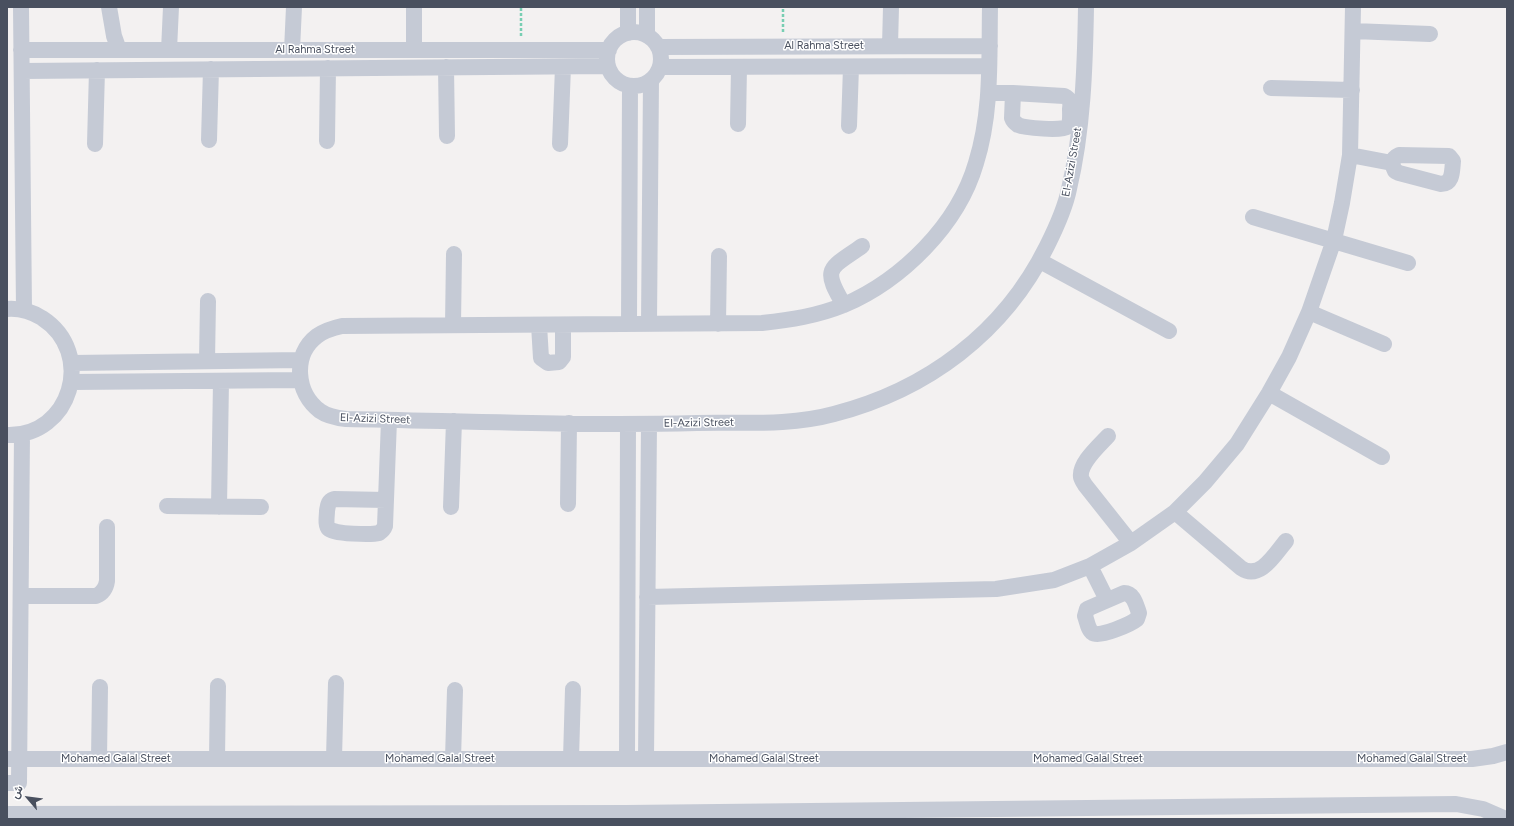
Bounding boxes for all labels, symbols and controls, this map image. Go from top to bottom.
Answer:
street label: Al Rahma Street [784,39,864,53]
street label: Al Rahma Street [275,43,355,57]
street label: El-Azizi Street [1059,126,1085,198]
street label: El-Azizi Street [340,411,410,427]
street label: El-Azizi Street [664,416,734,430]
street label: Mohamed Galal Street [61,752,171,766]
street label: Mohamed Galal Street [385,752,495,766]
street label: Mohamed Galal Street [709,752,819,766]
street label: Mohamed Galal Street [1033,752,1143,766]
street label: Mohamed Galal Street [1357,752,1467,766]
north arrow [8,778,48,818]
text: ش [8,783,26,801]

